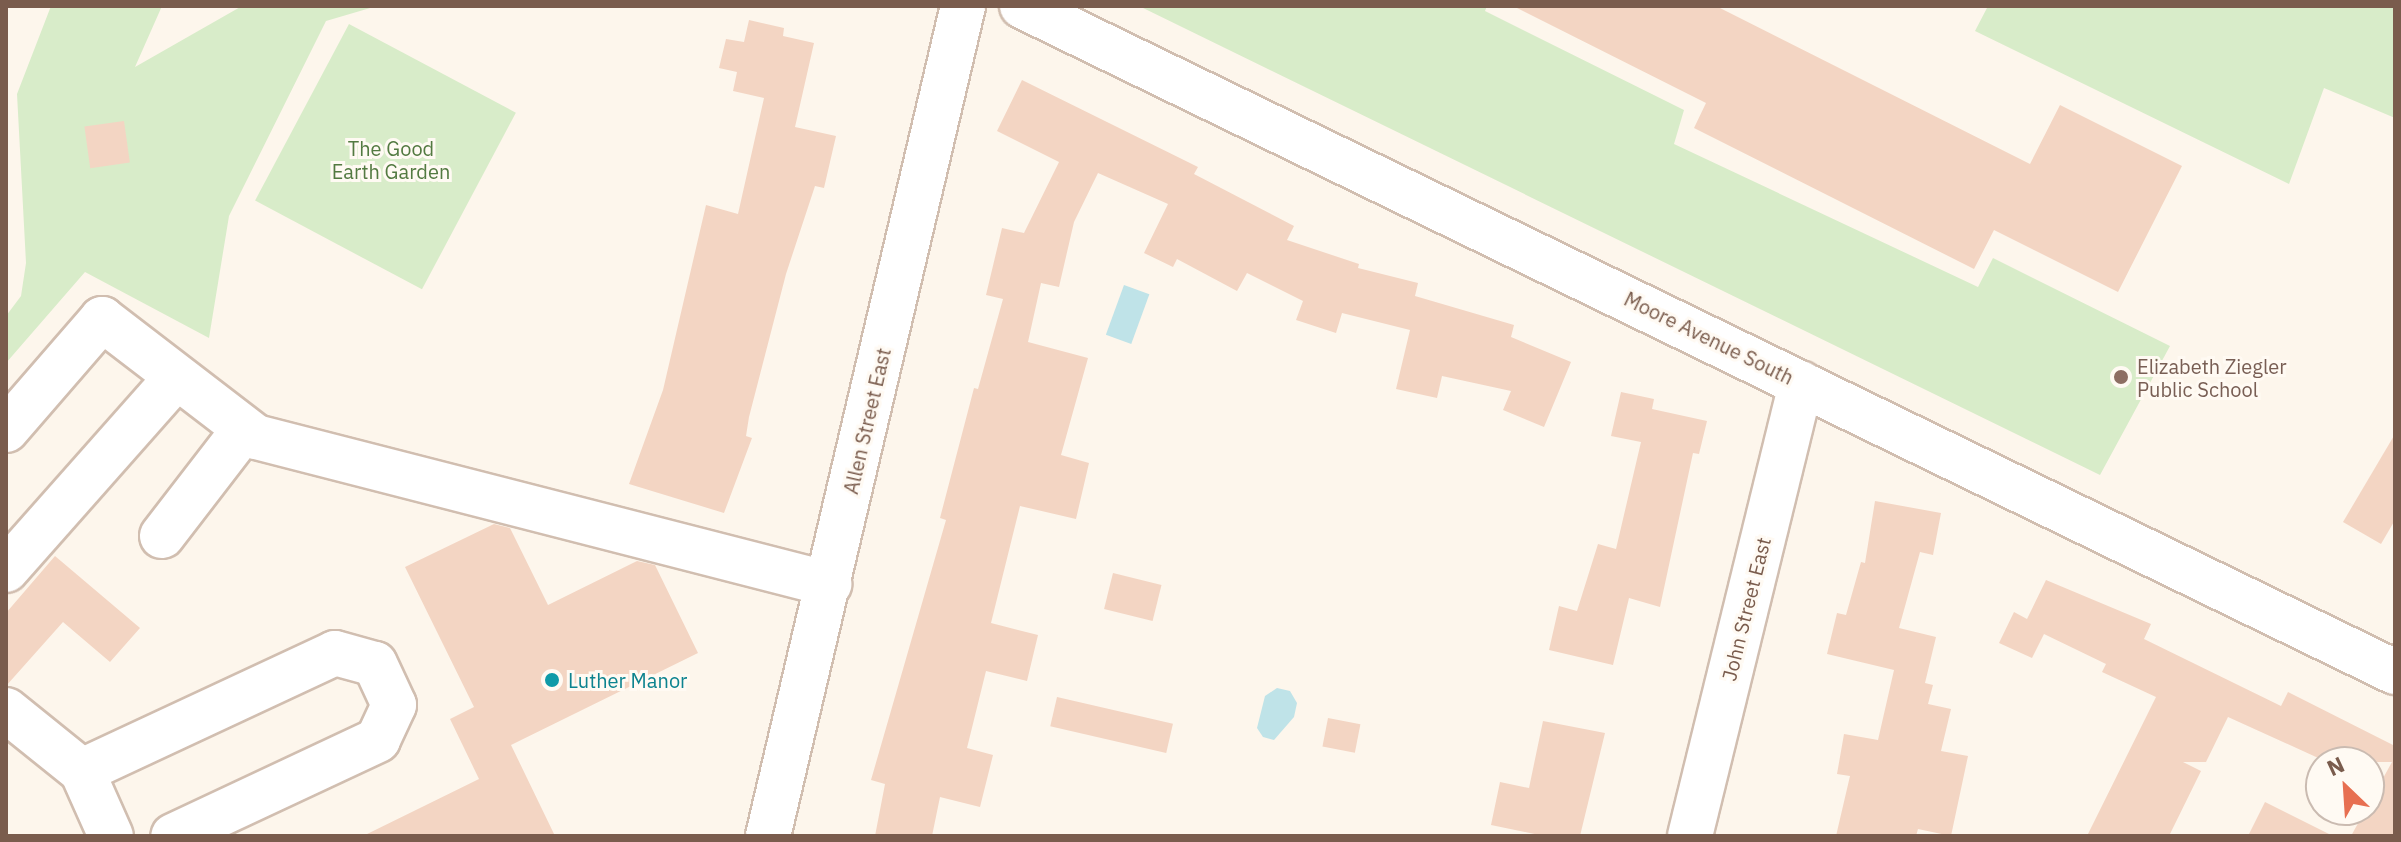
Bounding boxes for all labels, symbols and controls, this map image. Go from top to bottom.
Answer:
park label: The Good Earth Garden [332,136,450,183]
street label: Moore Avenue South [1620,287,1798,389]
street label: Allen Street East [839,346,895,496]
place label: Elizabeth Ziegler Public School [2137,354,2287,401]
marker: Elizabeth Ziegler Public School [2112,368,2130,386]
street label: John Street East [1717,535,1775,683]
place label: Luther Manor [568,668,687,692]
marker: Luther Manor [543,671,561,689]
north arrow [2305,746,2385,826]
text: N [2322,749,2349,782]

